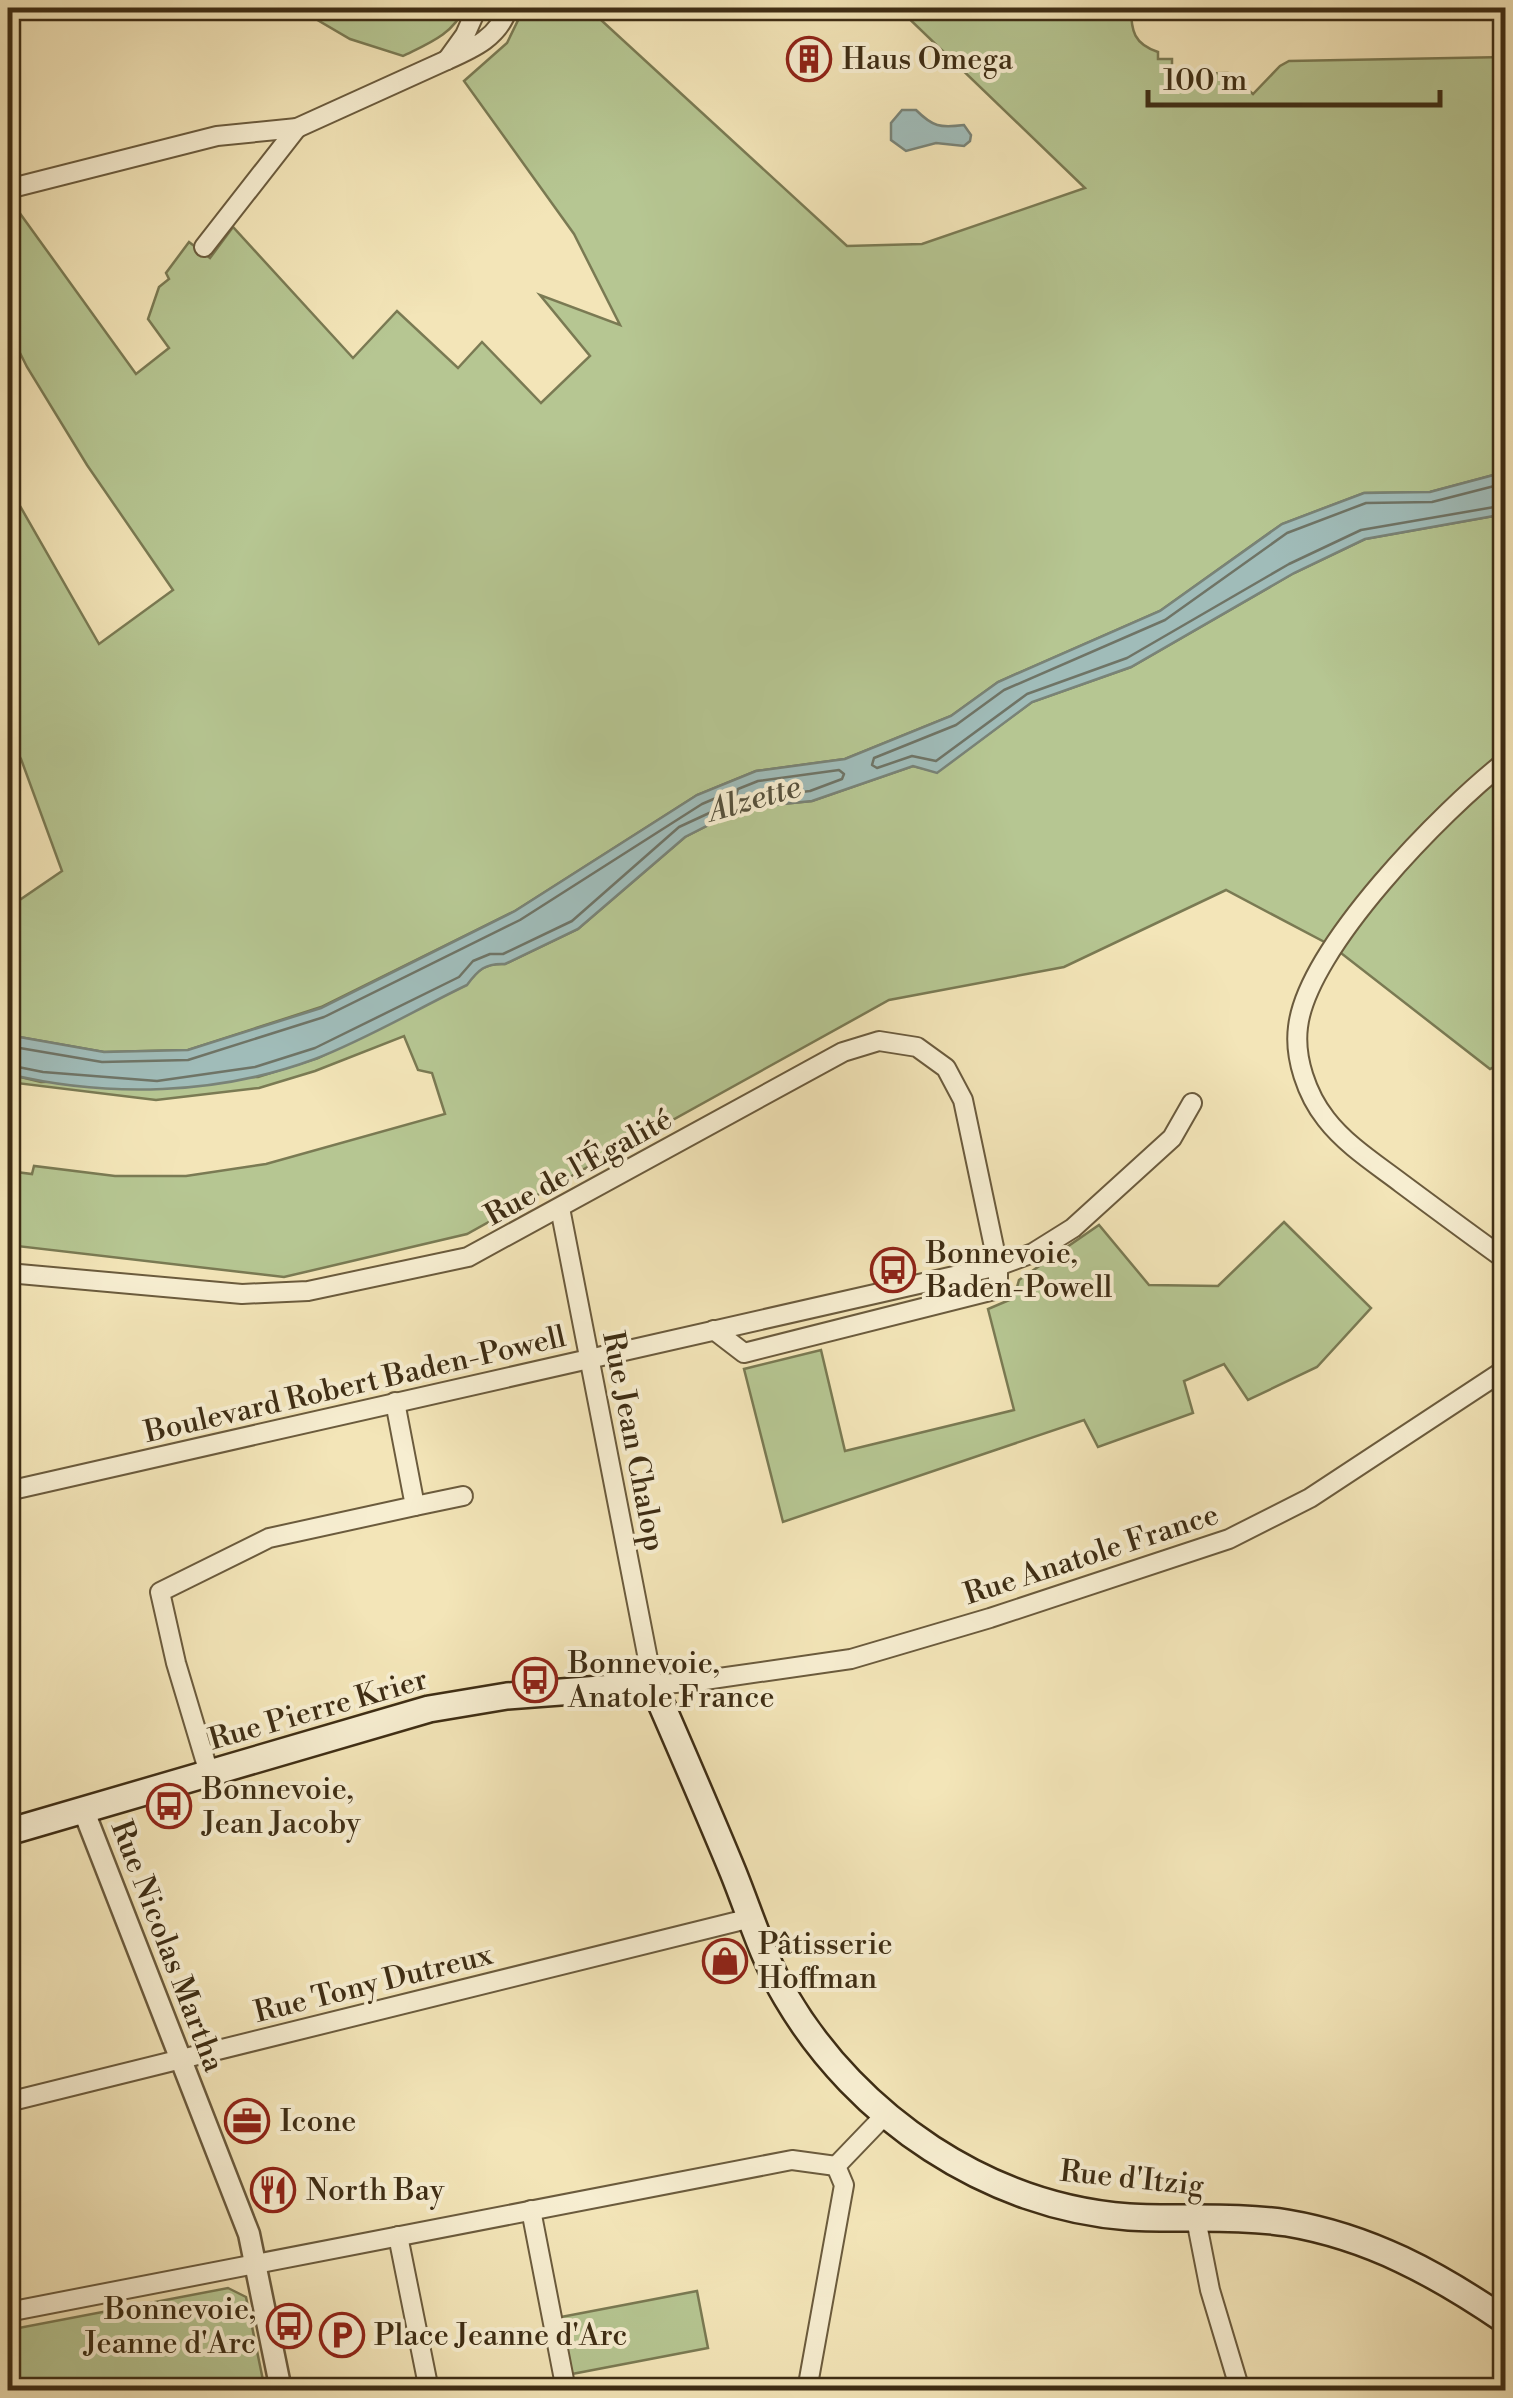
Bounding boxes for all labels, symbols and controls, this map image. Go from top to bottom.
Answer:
building icon: Haus Omega [786,36,832,82]
place label: Haus Omega [842,41,1014,79]
scale bar [1148,45,1440,107]
text: 100 m [1163,62,1247,100]
water label: Alzette [700,767,805,832]
street label: Rue de l'Égalité [477,1099,679,1235]
place label: Bonnevoie, Baden-Powell [925,1235,1113,1307]
bus stop icon: Bonnevoie, Baden-Powell [870,1247,916,1293]
street label: Boulevard Robert Baden-Powell [140,1318,570,1452]
street label: Rue Jean Chalop [593,1328,673,1554]
street label: Rue Anatole France [959,1496,1224,1614]
place label: Bonnevoie, Anatole France [567,1645,775,1717]
bus stop icon: Bonnevoie, Anatole France [512,1657,558,1703]
street label: Rue Pierre Krier [205,1661,432,1759]
place label: Bonnevoie, Jean Jacoby [201,1771,361,1843]
bus stop icon: Bonnevoie, Jean Jacoby [146,1783,192,1829]
street label: Rue Nicolas Martha [102,1815,233,2078]
place label: Pâtisserie Hoffman [758,1926,893,1998]
street label: Rue Tony Dutreux [250,1936,497,2032]
shop icon: Pâtisserie Hoffman [702,1938,748,1984]
office icon: Icone [224,2098,270,2144]
place label: Icone [280,2103,356,2141]
street label: Rue d'Itzig [1058,2153,1206,2206]
restaurant icon: North Bay [250,2167,296,2213]
place label: North Bay [306,2172,445,2210]
place label: Bonnevoie, Jeanne d'Arc [83,2291,256,2363]
bus stop icon: Bonnevoie, Jeanne d'Arc [266,2303,312,2349]
parking icon: Place Jeanne d'Arc [319,2312,365,2358]
place label: Place Jeanne d'Arc [374,2317,627,2355]

